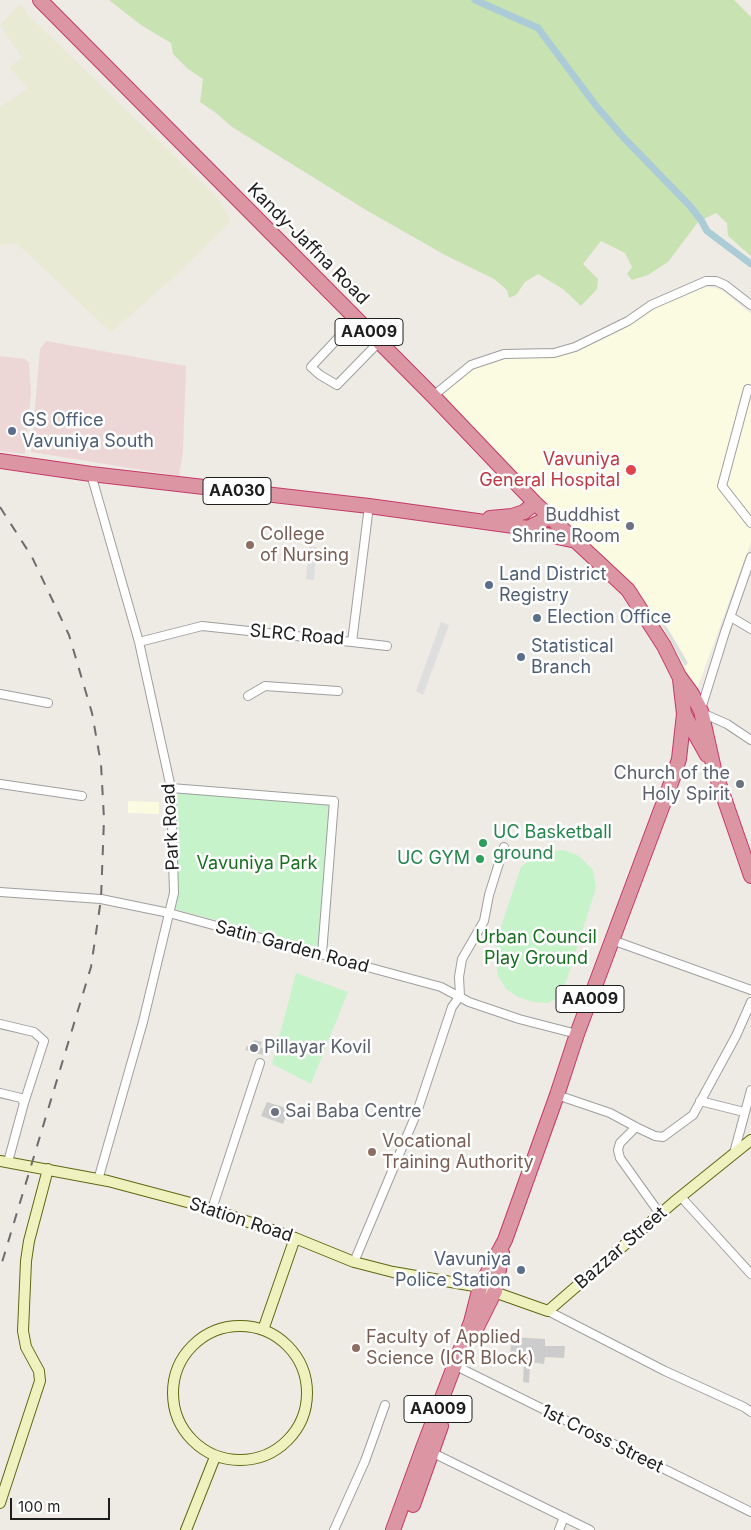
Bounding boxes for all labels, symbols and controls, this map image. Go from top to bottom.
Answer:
street label: Kandy-Jaffna Road [243,179,373,309]
road number: AA009 [335,318,403,346]
place label: GS Office Vavuniya South [22,410,154,452]
marker: GS Office Vavuniya South [6,425,18,437]
place label: Vavuniya General Hospital [479,449,620,492]
marker: Vavuniya General Hospital [624,463,638,477]
road number: AA030 [203,478,271,504]
place label: Buddhist Shrine Room [512,505,620,548]
marker: Buddhist Shrine Room [624,520,636,532]
place label: College of Nursing [260,524,349,566]
marker: College of Nursing [244,539,256,551]
place label: Land District Registry [499,564,606,606]
marker: Land District Registry [483,579,495,591]
place label: Election Office [547,607,671,629]
marker: Election Office [531,612,543,624]
street label: SLRC Road [249,620,345,650]
place label: Statistical Branch [531,636,614,679]
marker: Statistical Branch [515,651,527,663]
place label: Church of the Holy Spirit [614,763,730,806]
marker: Church of the Holy Spirit [734,778,746,790]
street label: Park Road [158,783,184,871]
place label: UC Basketball ground [493,822,612,864]
marker: UC Basketball ground [477,837,489,849]
place label: UC GYM [397,848,470,870]
park label: Vavuniya Park [197,853,317,875]
marker: UC GYM [474,853,486,865]
street label: Satin Garden Road [213,916,371,978]
park label: Urban Council Play Ground [475,927,597,970]
road number: AA009 [556,986,624,1012]
place label: Pillayar Kovil [264,1037,371,1059]
marker: Pillayar Kovil [248,1042,260,1054]
place label: Sai Baba Centre [285,1101,421,1123]
marker: Sai Baba Centre [269,1106,281,1118]
place label: Vocational Training Authority [382,1131,534,1174]
marker: Vocational Training Authority [366,1146,378,1158]
street label: Station Road [186,1193,296,1247]
street label: Bazzar Street [571,1202,671,1294]
place label: Vavuniya Police Station [395,1249,511,1292]
marker: Vavuniya Police Station [515,1264,527,1276]
place label: Faculty of Applied Science (ICR Block) [366,1327,534,1370]
marker: Faculty of Applied Science (ICR Block) [350,1342,362,1354]
road number: AA009 [404,1396,472,1422]
street label: 1st Cross Street [537,1400,667,1478]
scale bar [12,1488,112,1520]
text: 100 m [18,1497,60,1516]

